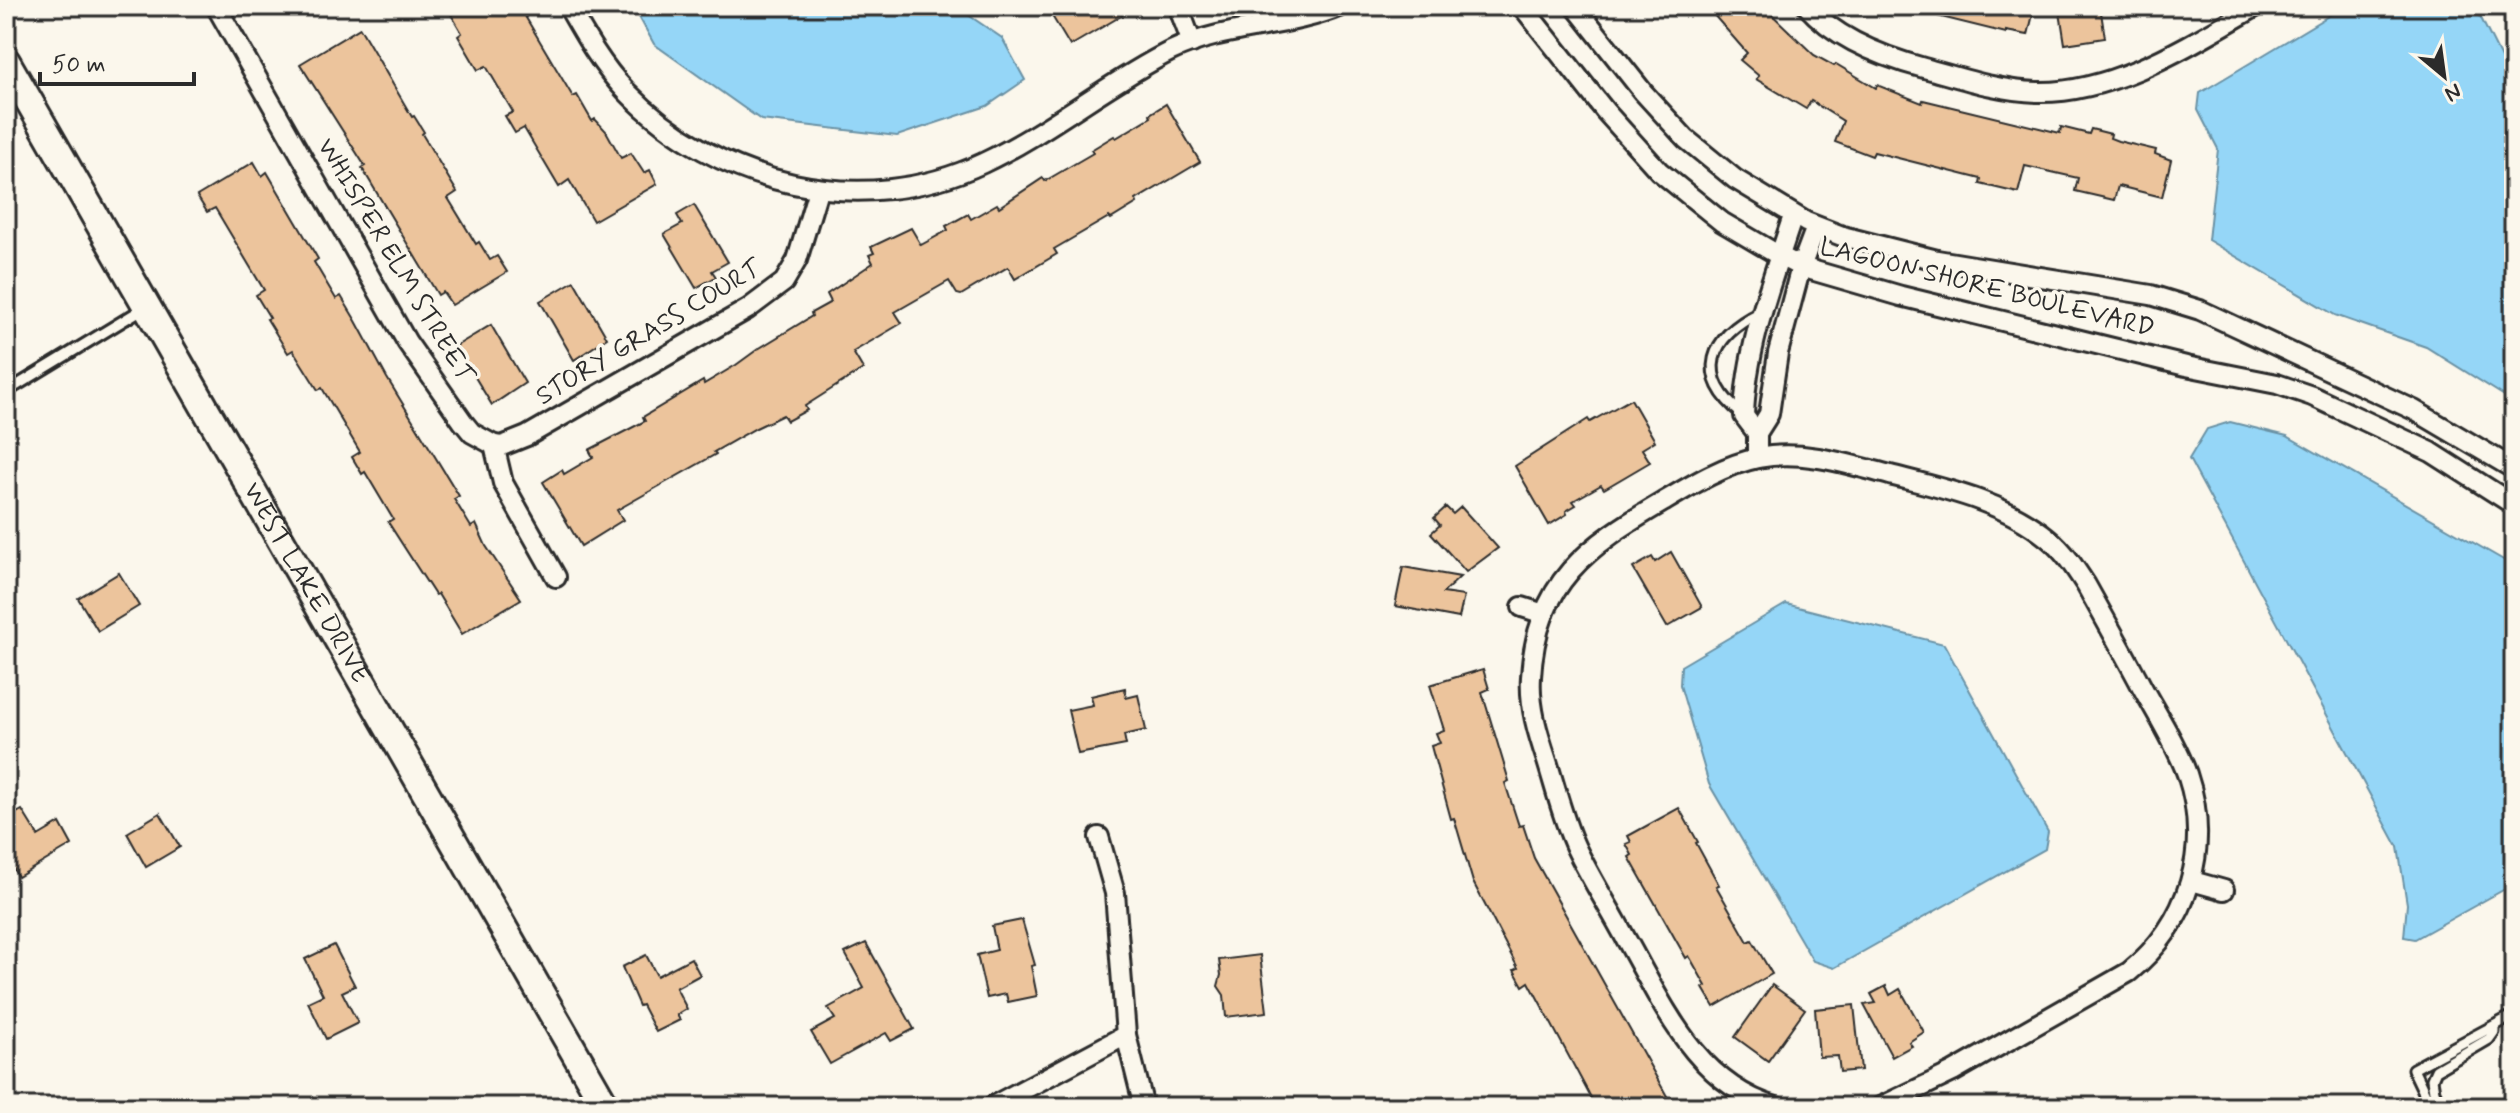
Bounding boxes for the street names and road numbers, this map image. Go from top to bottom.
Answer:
street label: WHISPER ELM STREET [308,132,482,391]
street label: LAGOON SHORE BOULEVARD [1816,230,2158,346]
street label: STORY GRASS COURT [530,251,769,414]
street label: WEST LAKE DRIVE [234,477,377,690]

